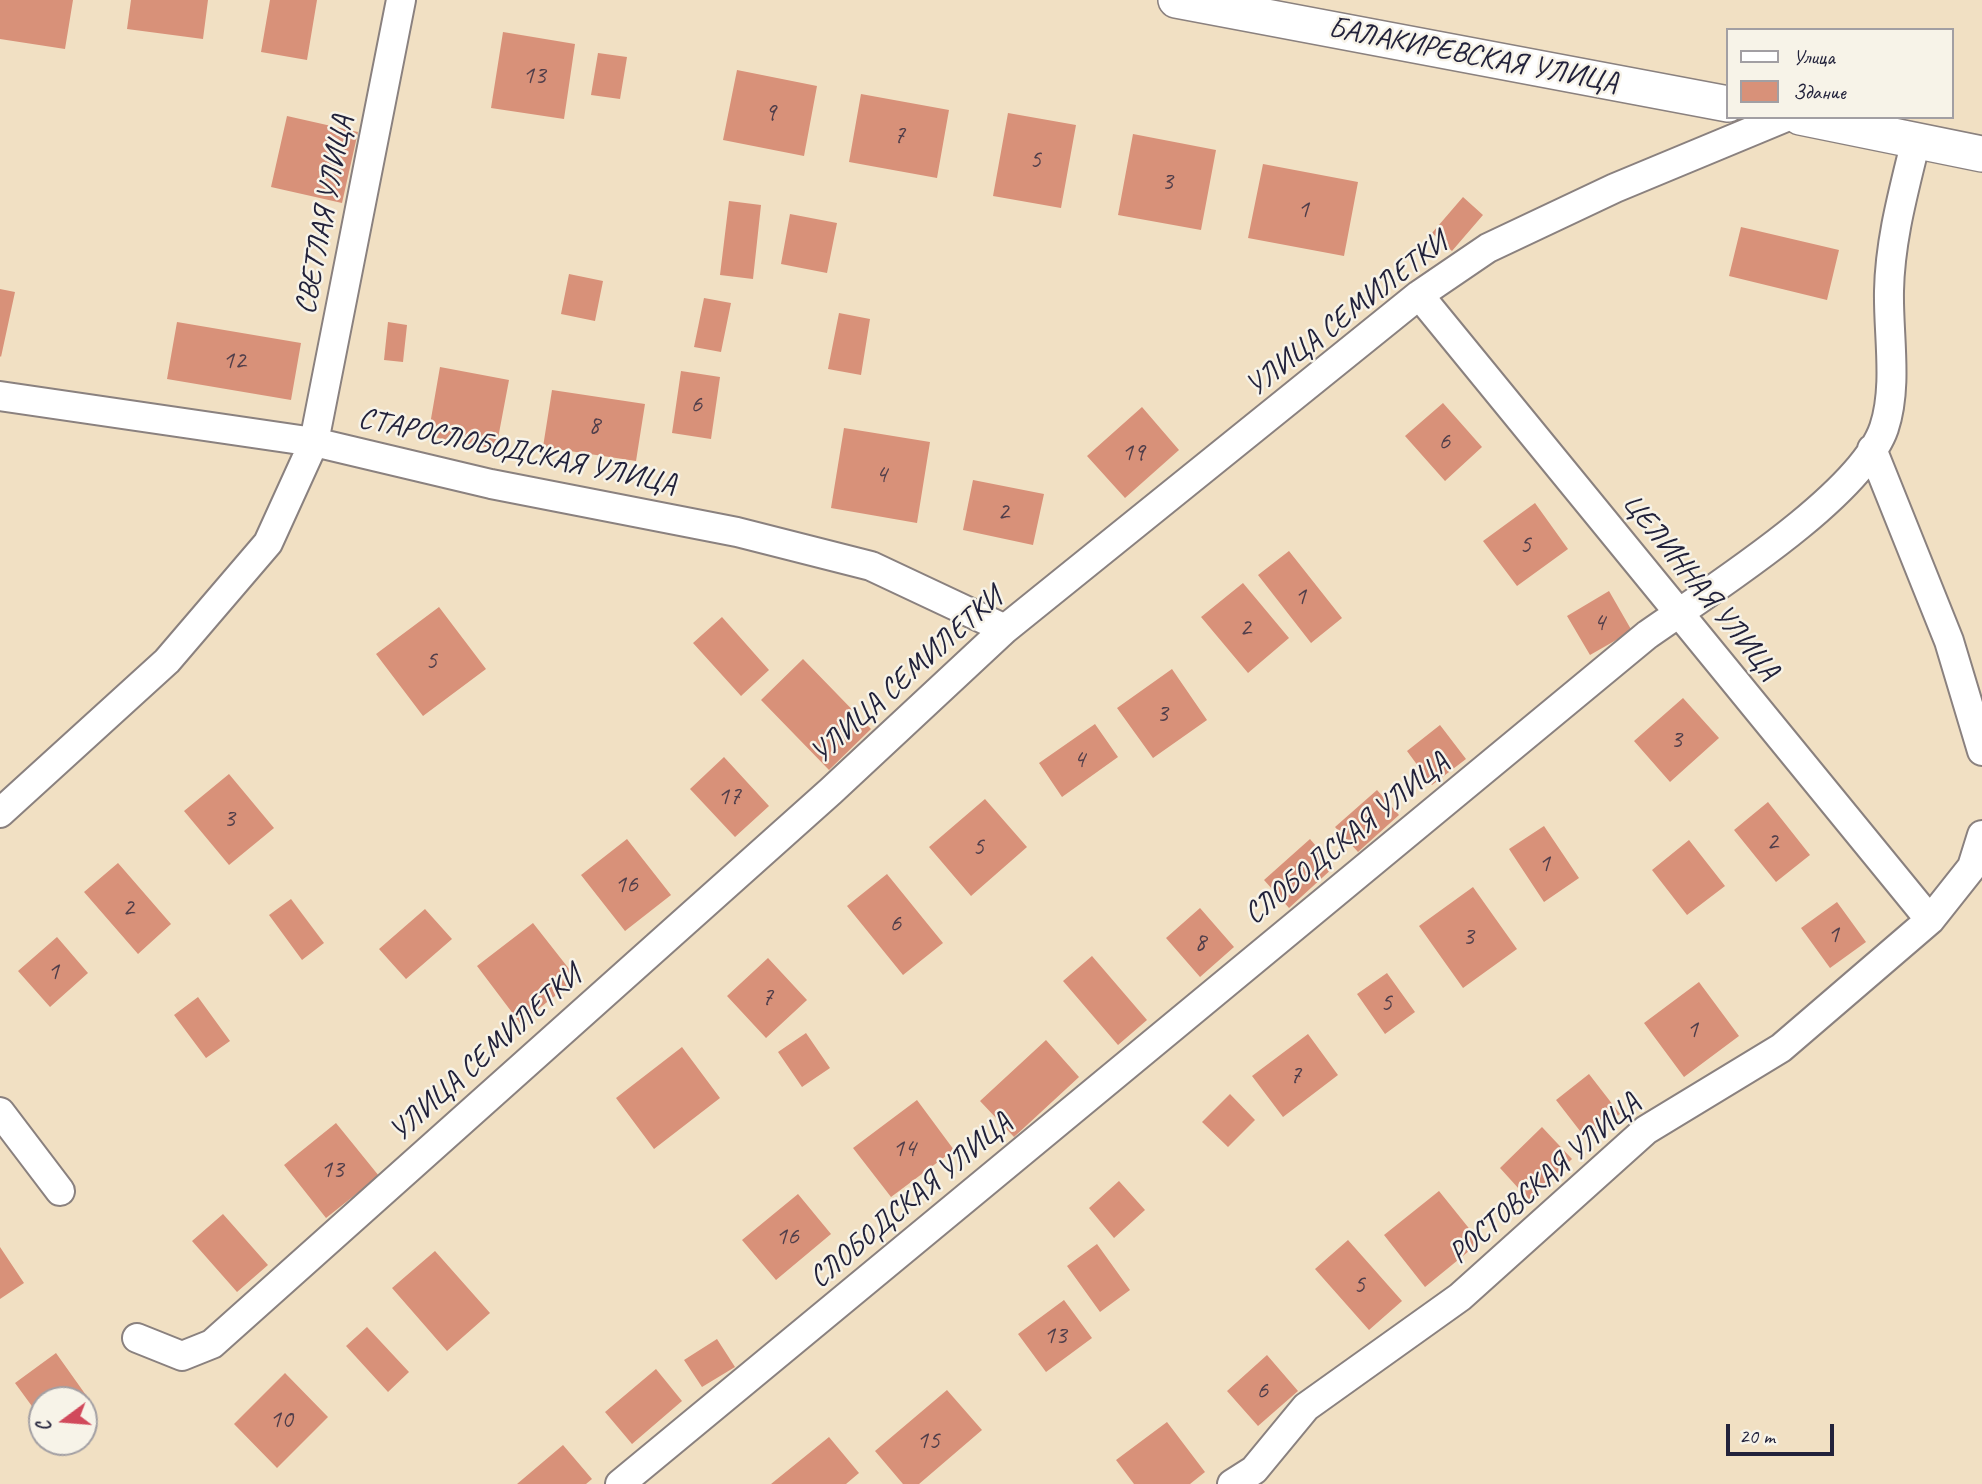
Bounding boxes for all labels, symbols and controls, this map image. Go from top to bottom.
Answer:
street label: БАЛАКИРЕВСКАЯ УЛИЦА [1325,10,1621,102]
legend [1727,28,1954,119]
text: Улица [1793,44,1835,70]
house number: 13 [522,60,546,92]
text: Здание [1793,79,1846,105]
house number: 9 [764,97,776,129]
street label: СВЕТЛАЯ УЛИЦА [288,113,362,317]
house number: 7 [893,120,905,152]
house number: 5 [1029,144,1041,176]
house number: 3 [1161,166,1173,198]
house number: 1 [1297,194,1309,226]
street label: УЛИЦА СЕМИЛЕТКИ [1239,225,1455,405]
house number: 12 [222,345,246,377]
house number: 6 [690,389,702,421]
street label: СТАРОСЛОБОДСКАЯ УЛИЦА [355,401,679,503]
house number: 8 [588,410,600,442]
house number: 6 [1438,426,1450,458]
house number: 19 [1121,437,1145,469]
house number: 4 [875,459,887,491]
street label: ЦЕЛИННАЯ УЛИЦА [1614,486,1786,688]
house number: 2 [997,496,1009,528]
house number: 5 [1519,529,1531,561]
street label: УЛИЦА СЕМИЛЕТКИ [803,580,1011,772]
house number: 1 [1294,581,1306,613]
house number: 4 [1593,607,1605,639]
house number: 2 [1239,612,1251,644]
house number: 5 [425,645,437,677]
house number: 3 [1156,698,1168,730]
house number: 3 [1670,724,1682,756]
house number: 4 [1073,744,1085,776]
street label: СЛОБОДСКАЯ УЛИЦА [1237,745,1457,933]
house number: 17 [717,781,741,813]
house number: 3 [223,803,235,835]
house number: 2 [1766,826,1778,858]
house number: 5 [972,831,984,863]
house number: 1 [1538,848,1550,880]
house number: 16 [614,869,638,901]
house number: 2 [122,892,134,924]
house number: 6 [889,908,901,940]
house number: 1 [1827,919,1839,951]
house number: 3 [1462,921,1474,953]
house number: 8 [1194,927,1206,959]
house number: 1 [47,956,59,988]
street label: УЛИЦА СЕМИЛЕТКИ [382,958,590,1150]
house number: 7 [761,982,773,1014]
house number: 5 [1380,987,1392,1019]
house number: 1 [1686,1014,1698,1046]
house number: 7 [1289,1060,1301,1092]
street label: РОСТОВСКАЯ УЛИЦА [1442,1086,1648,1272]
street label: СЛОБОДСКАЯ УЛИЦА [802,1106,1020,1296]
house number: 14 [892,1133,916,1165]
house number: 13 [320,1154,344,1186]
house number: 16 [775,1221,799,1253]
house number: 5 [1353,1269,1365,1301]
house number: 13 [1043,1320,1067,1352]
house number: 6 [1256,1375,1268,1407]
north arrow [28,1386,98,1456]
house number: 10 [269,1404,293,1436]
scale bar [1730,1410,1839,1454]
text: С [32,1418,58,1434]
text: 20 m [1739,1423,1775,1449]
house number: 15 [916,1425,940,1457]

